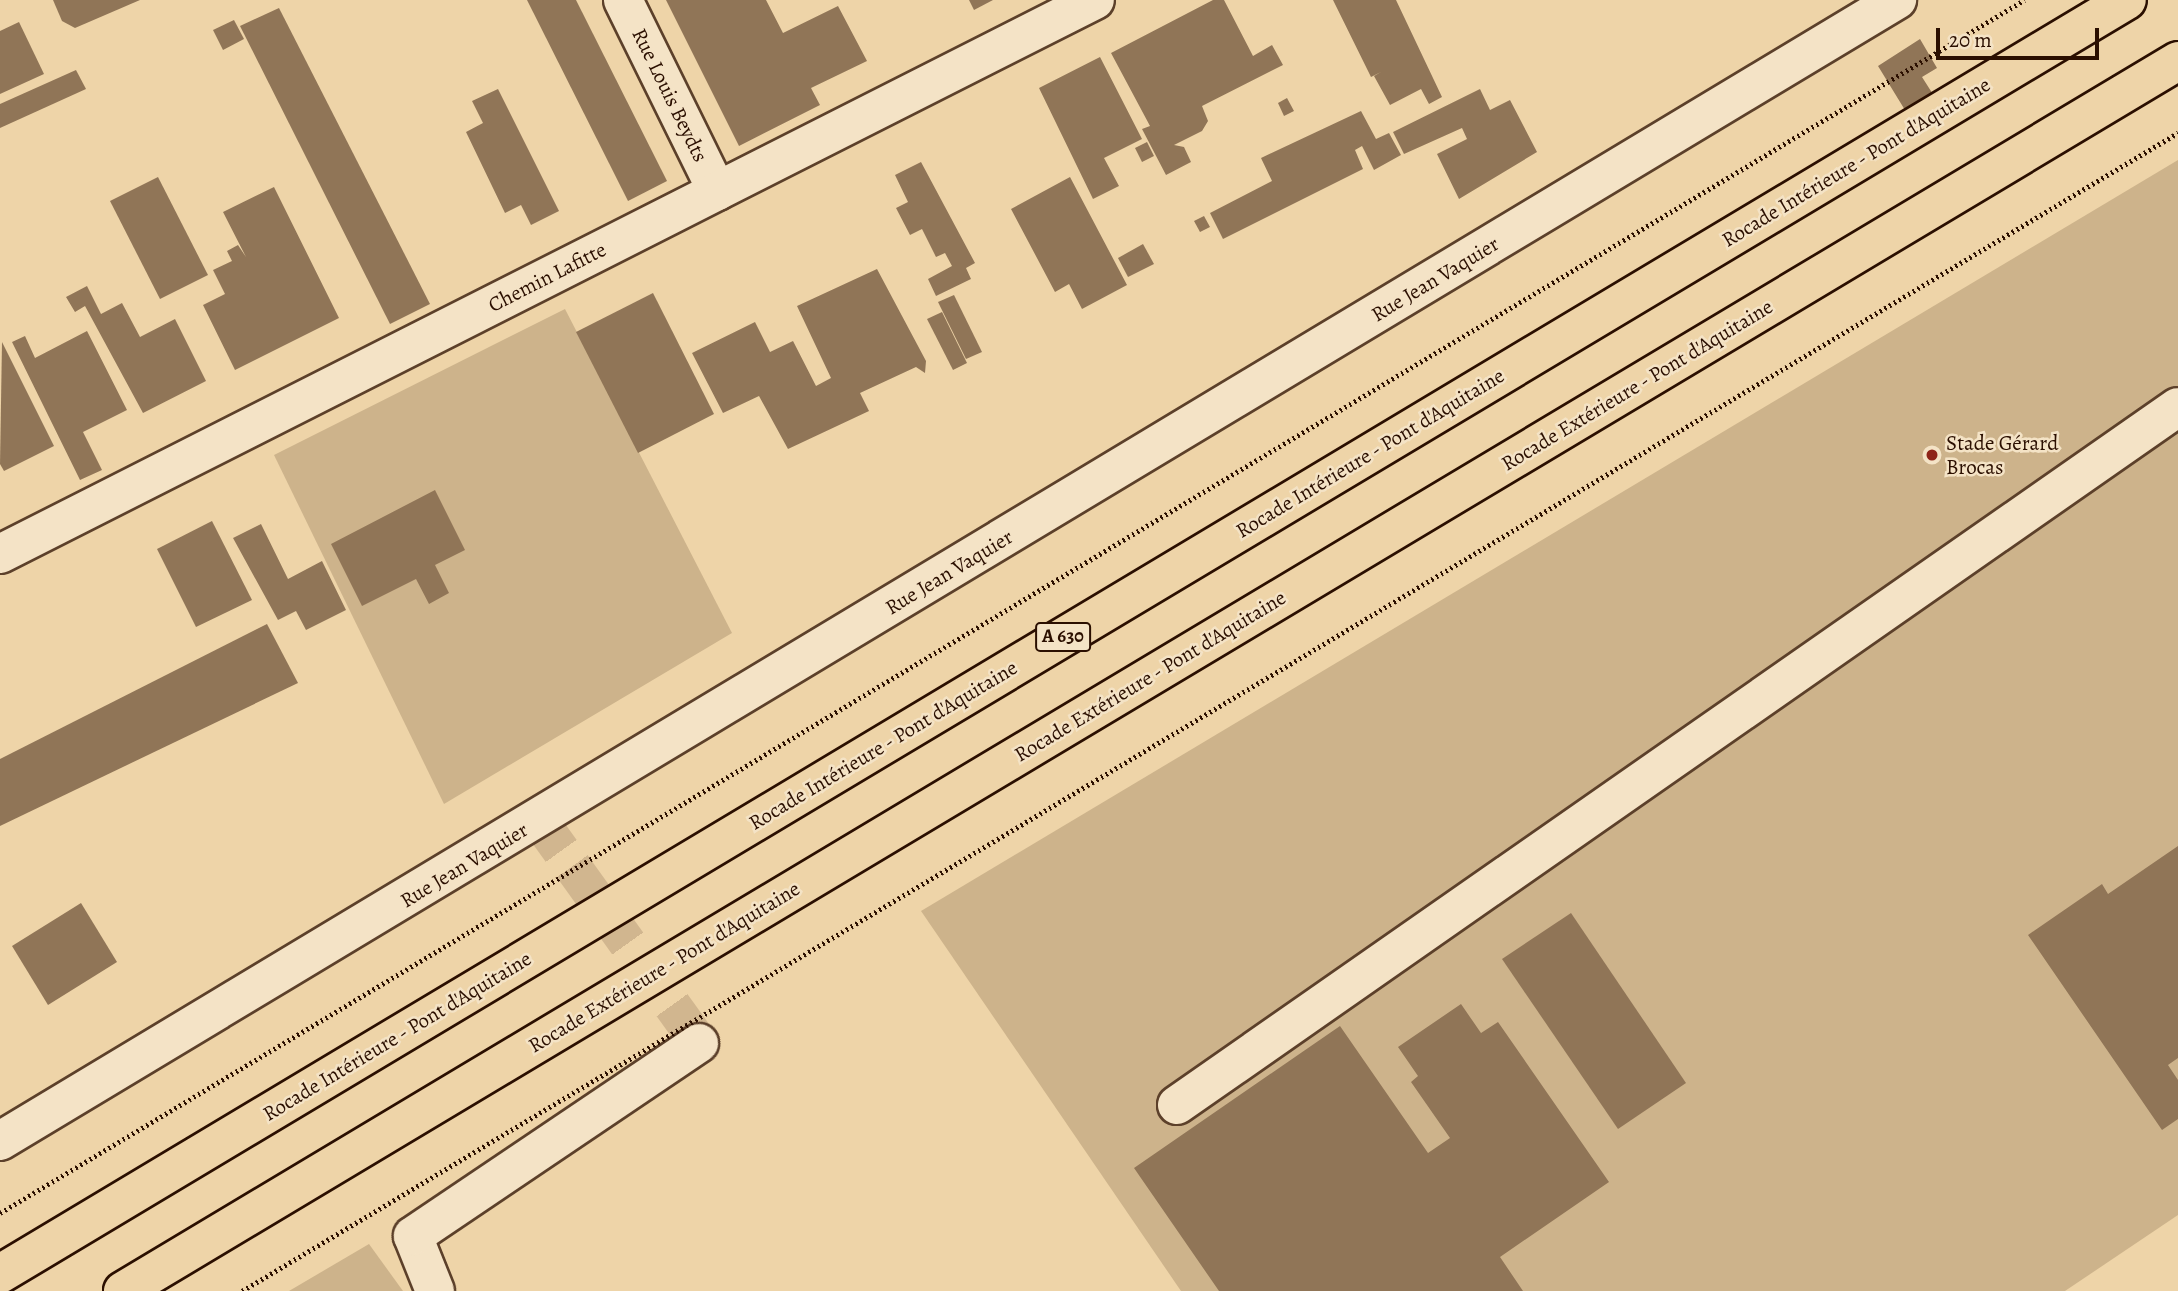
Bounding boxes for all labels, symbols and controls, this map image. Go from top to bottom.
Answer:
scale bar [1940,14,2103,58]
street label: Rue Louis Beydts [627,24,713,166]
text: 20 m [1949,26,1992,54]
street label: Rocade Intérieure - Pont d'Aquitaine [1717,71,1995,253]
street label: Rue Jean Vaquier [1367,231,1503,327]
street label: Chemin Lafitte [484,237,610,317]
street label: Rocade Extérieure - Pont d'Aquitaine [1496,294,1778,476]
street label: Rocade Intérieure - Pont d'Aquitaine [1231,362,1509,544]
place label: Stade Gérard Brocas [1946,430,2058,480]
marker: Stade Gérard Brocas [1924,447,1940,463]
street label: Rue Jean Vaquier [881,524,1017,620]
street label: Rocade Extérieure - Pont d'Aquitaine [1009,585,1291,767]
road number: A 630 [1035,622,1091,652]
street label: Rocade Intérieure - Pont d'Aquitaine [744,654,1022,836]
street label: Rue Jean Vaquier [396,817,532,913]
street label: Rocade Extérieure - Pont d'Aquitaine [523,876,805,1058]
street label: Rocade Intérieure - Pont d'Aquitaine [258,945,536,1127]

